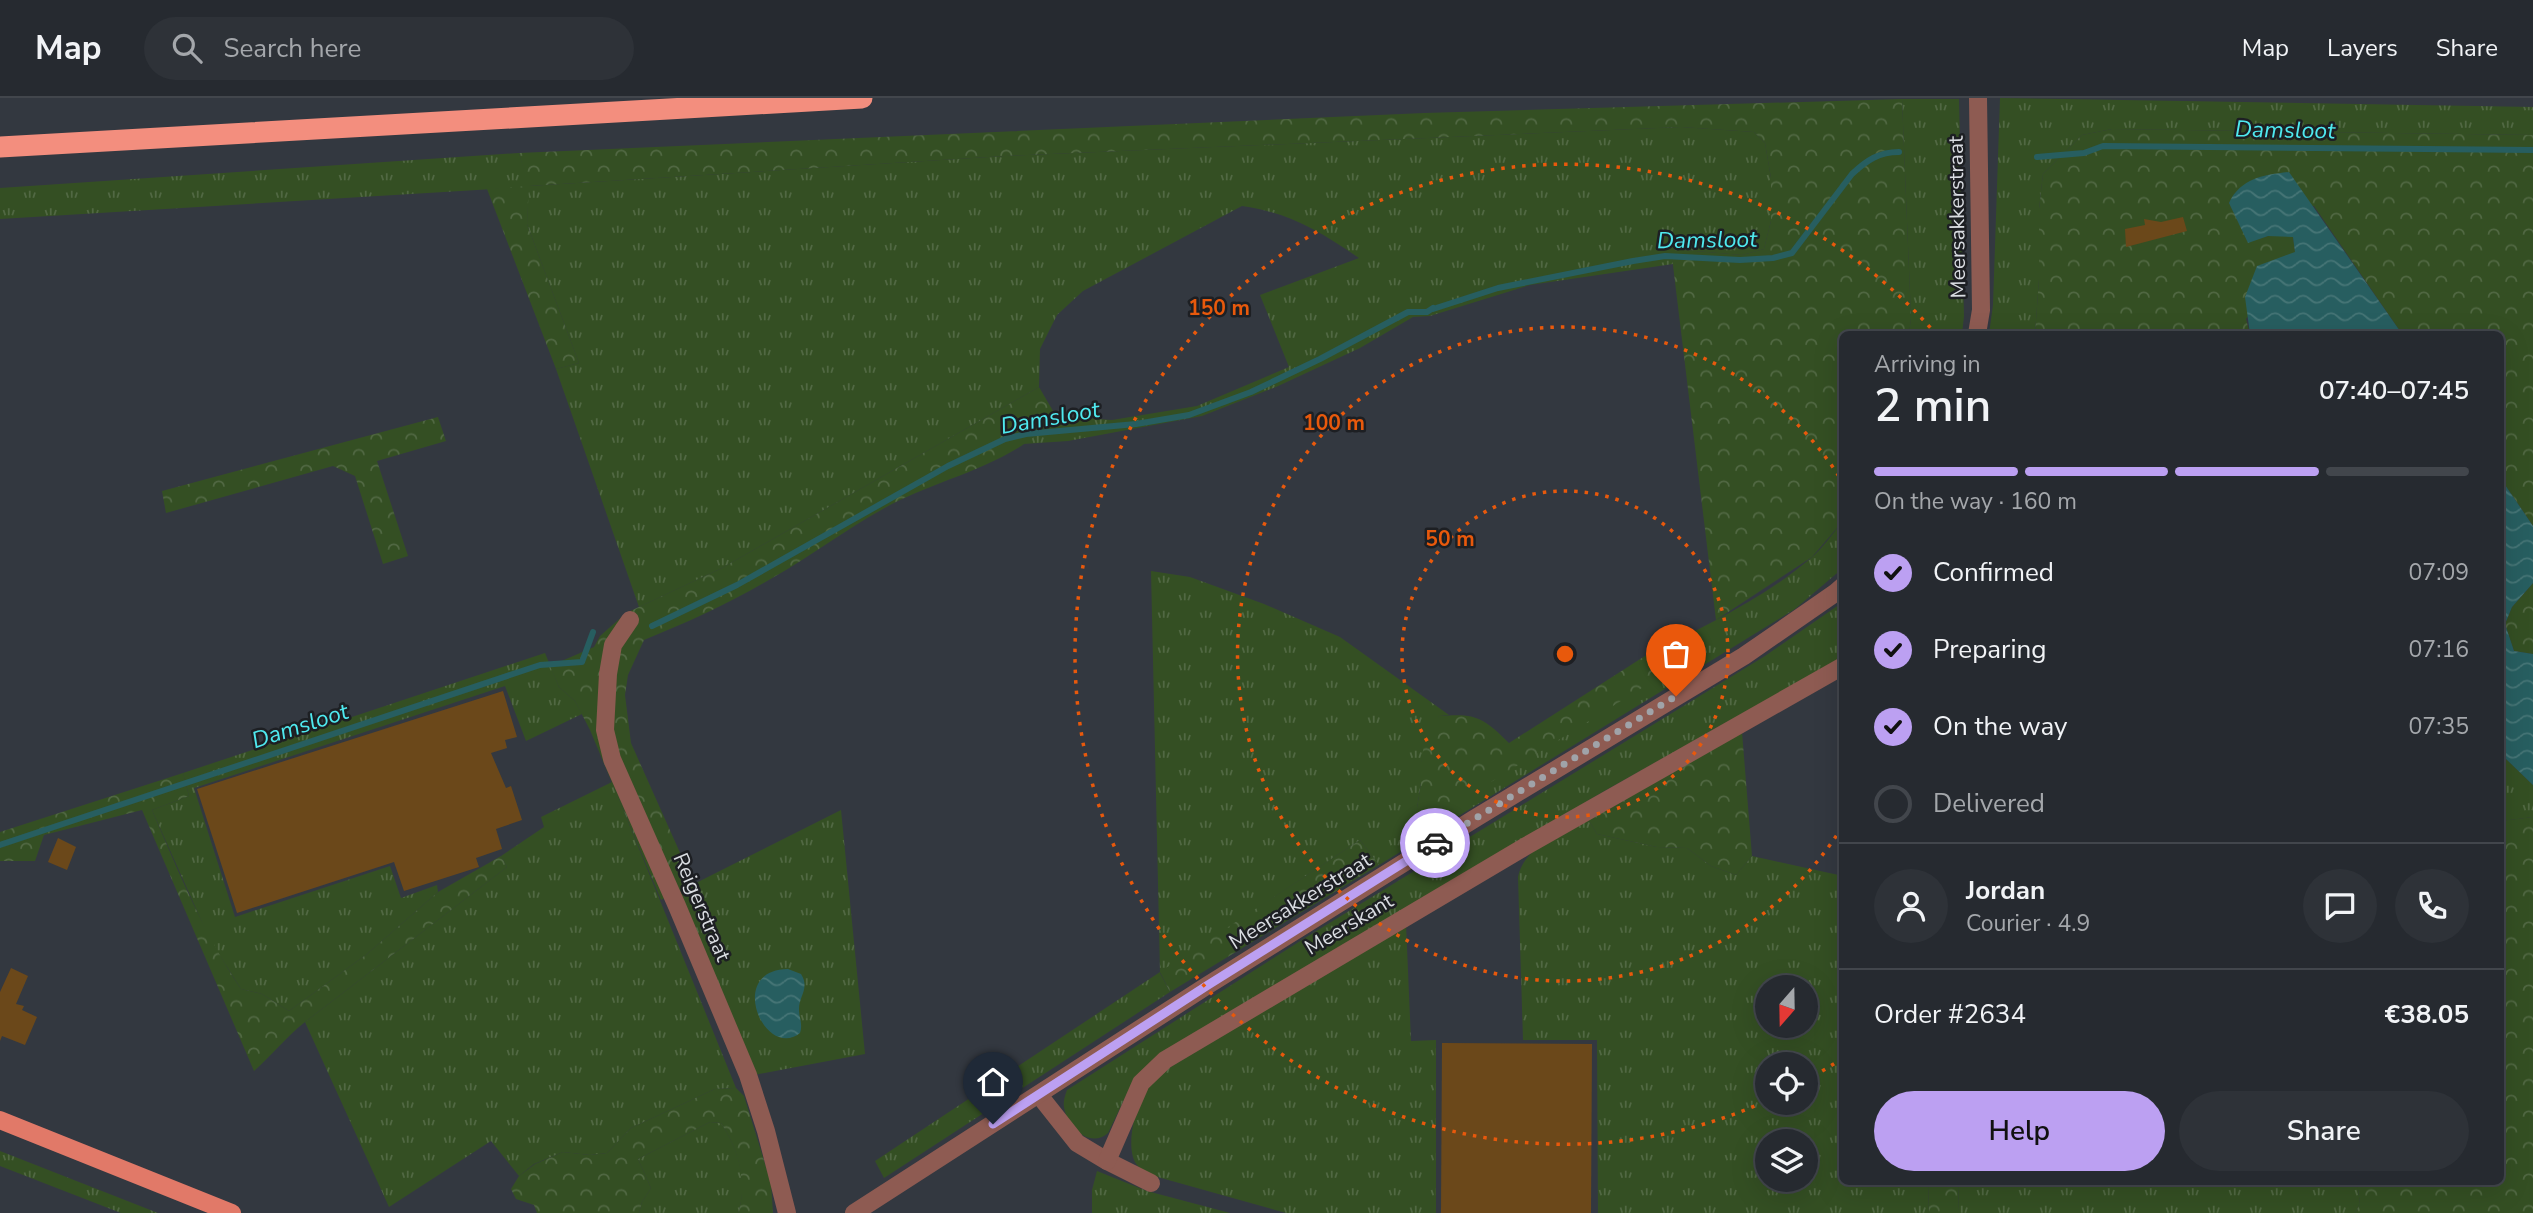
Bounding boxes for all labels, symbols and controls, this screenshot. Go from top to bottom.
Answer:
search box [144,17,634,80]
text: Map [35,26,102,71]
icon: search [168,29,206,67]
text: Search here [224,31,361,66]
text: Map [2242,32,2289,64]
text: Layers [2327,32,2398,64]
text: Share [2436,32,2498,64]
water label: Damsloot [2235,114,2336,146]
street label: Meersakkerstraat [1942,135,1972,299]
water label: Damsloot [1657,224,1758,256]
text: 150 m [1188,294,1250,322]
text: Arriving in [1874,349,1981,380]
text: 07:40–07:45 [2319,373,2469,408]
text: 2 min [1874,374,1991,437]
water label: Damsloot [998,394,1103,442]
text: 100 m [1303,409,1365,437]
text: On the way · 160 m [1874,486,2077,517]
text: 50 m [1425,525,1475,553]
icon: check [1874,554,1912,592]
text: Confirmed [1933,555,2054,590]
text: 07:09 [2409,557,2469,588]
pin [1646,624,1706,696]
icon: check [1874,631,1912,669]
text: Preparing [1933,632,2046,667]
text: 07:16 [2409,634,2469,665]
icon: bag [1657,635,1695,673]
centre of rings [1553,642,1577,666]
water label: Damsloot [248,695,353,756]
icon: check [1874,708,1912,746]
text: On the way [1933,709,2067,744]
text: 07:35 [2409,711,2469,742]
text: Delivered [1933,786,2045,821]
courier [1400,808,1470,878]
icon: car [1416,824,1454,862]
street label: Meersakkerstraat [1224,846,1377,956]
street label: Reigerstraat [667,849,738,966]
button: person [1874,869,1948,943]
button: chat [2303,869,2377,943]
button: phone [2395,869,2469,943]
text: Jordan [1966,873,2045,908]
street label: Meerskant [1300,886,1399,961]
text: Courier · 4.9 [1966,908,2090,939]
north arrow [1755,975,1818,1038]
map controls [1755,975,1818,1192]
text: Order #2634 [1874,997,2026,1032]
text: €38.05 [2385,997,2469,1032]
pin [963,1052,1023,1124]
button: locate [1755,1052,1818,1115]
icon: home [974,1063,1012,1101]
button: Help [1874,1091,2165,1171]
button: Share [2179,1091,2469,1171]
button: layers [1755,1129,1818,1192]

